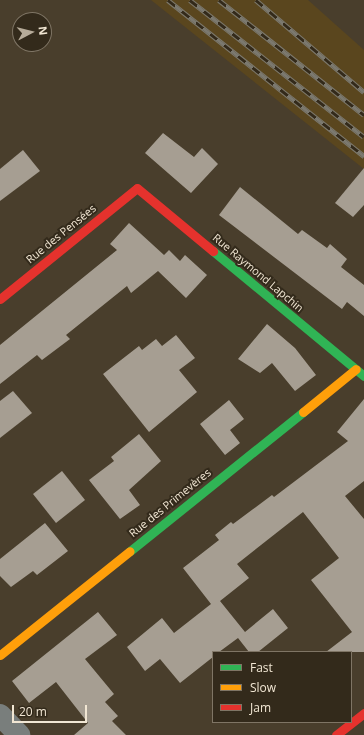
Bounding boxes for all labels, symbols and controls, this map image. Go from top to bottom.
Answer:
north arrow [12,12,52,52]
text: N [35,25,51,36]
street label: Rue des Pensées [23,202,99,266]
street label: Rue Raymond Lapchin [210,231,306,315]
street label: Rue des Primevères [126,466,214,540]
legend [212,651,352,723]
text: Fast [250,659,273,676]
text: Slow [250,679,276,696]
scale bar [14,697,89,723]
text: Jam [250,699,271,716]
text: 20 m [19,703,47,720]

